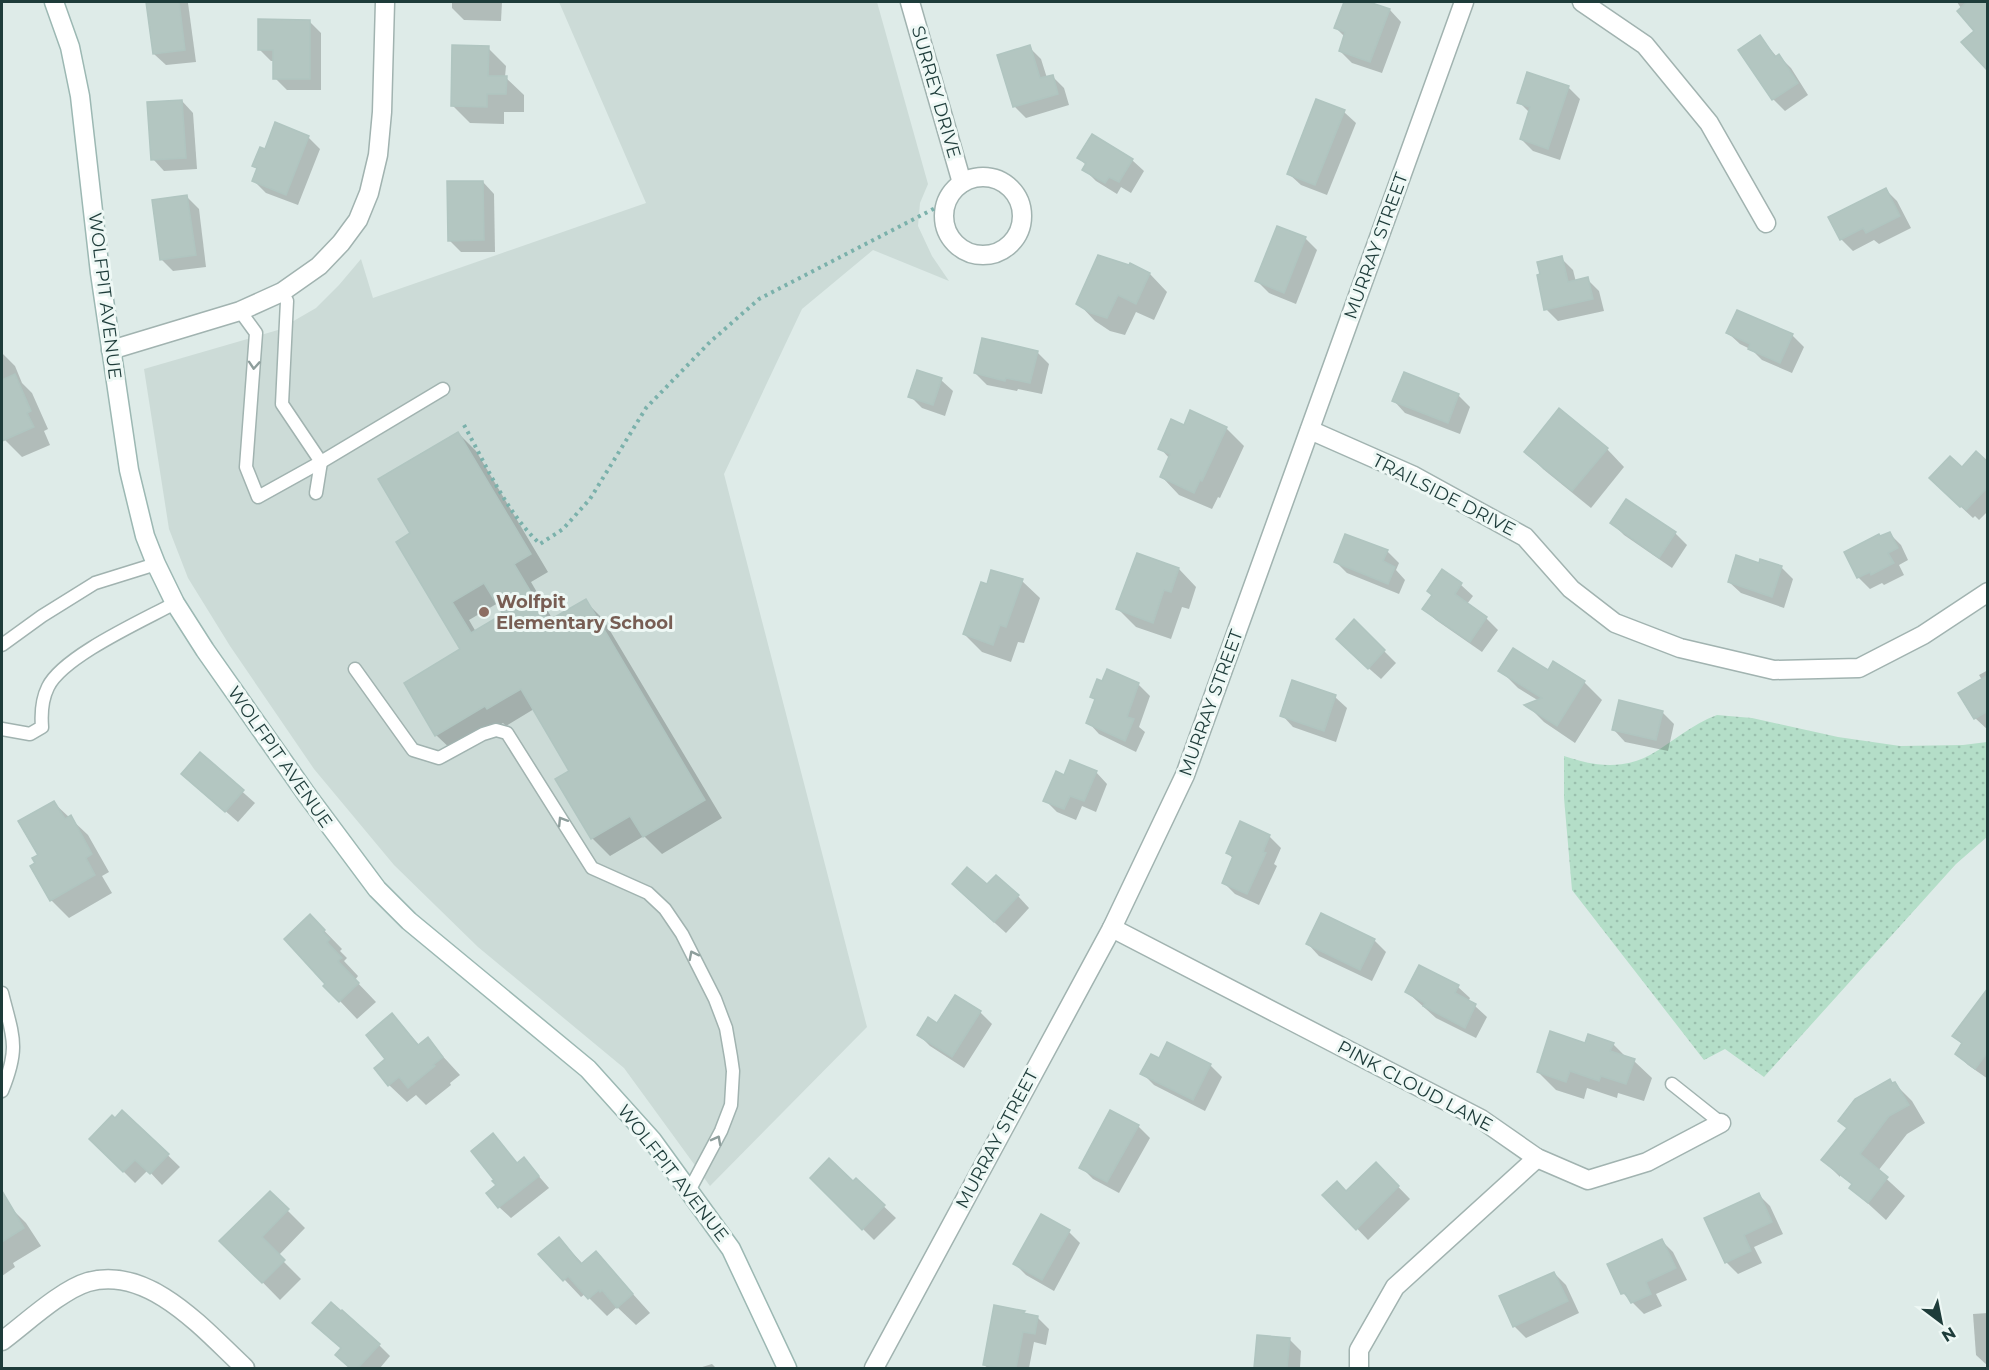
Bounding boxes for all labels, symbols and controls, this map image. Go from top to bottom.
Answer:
street label: SURREY DRIVE [907,23,965,161]
street label: MURRAY STREET [1339,169,1413,322]
street label: WOLFPIT AVENUE [84,212,126,380]
one-way arrow [248,360,261,369]
street label: TRAILSIDE DRIVE [1369,449,1519,541]
place label: Wolfpit Elementary School [496,591,673,634]
marker: Wolfpit Elementary School [477,605,491,619]
street label: MURRAY STREET [1174,626,1248,779]
street label: WOLFPIT AVENUE [223,682,337,832]
one-way arrow [558,817,570,827]
one-way arrow [689,951,700,962]
street label: PINK CLOUD LANE [1334,1036,1496,1136]
street label: MURRAY STREET [951,1065,1043,1212]
street label: WOLFPIT AVENUE [613,1100,733,1246]
one-way arrow [710,1135,721,1146]
north arrow [1911,1292,1971,1352]
text: N [1938,1323,1959,1346]

